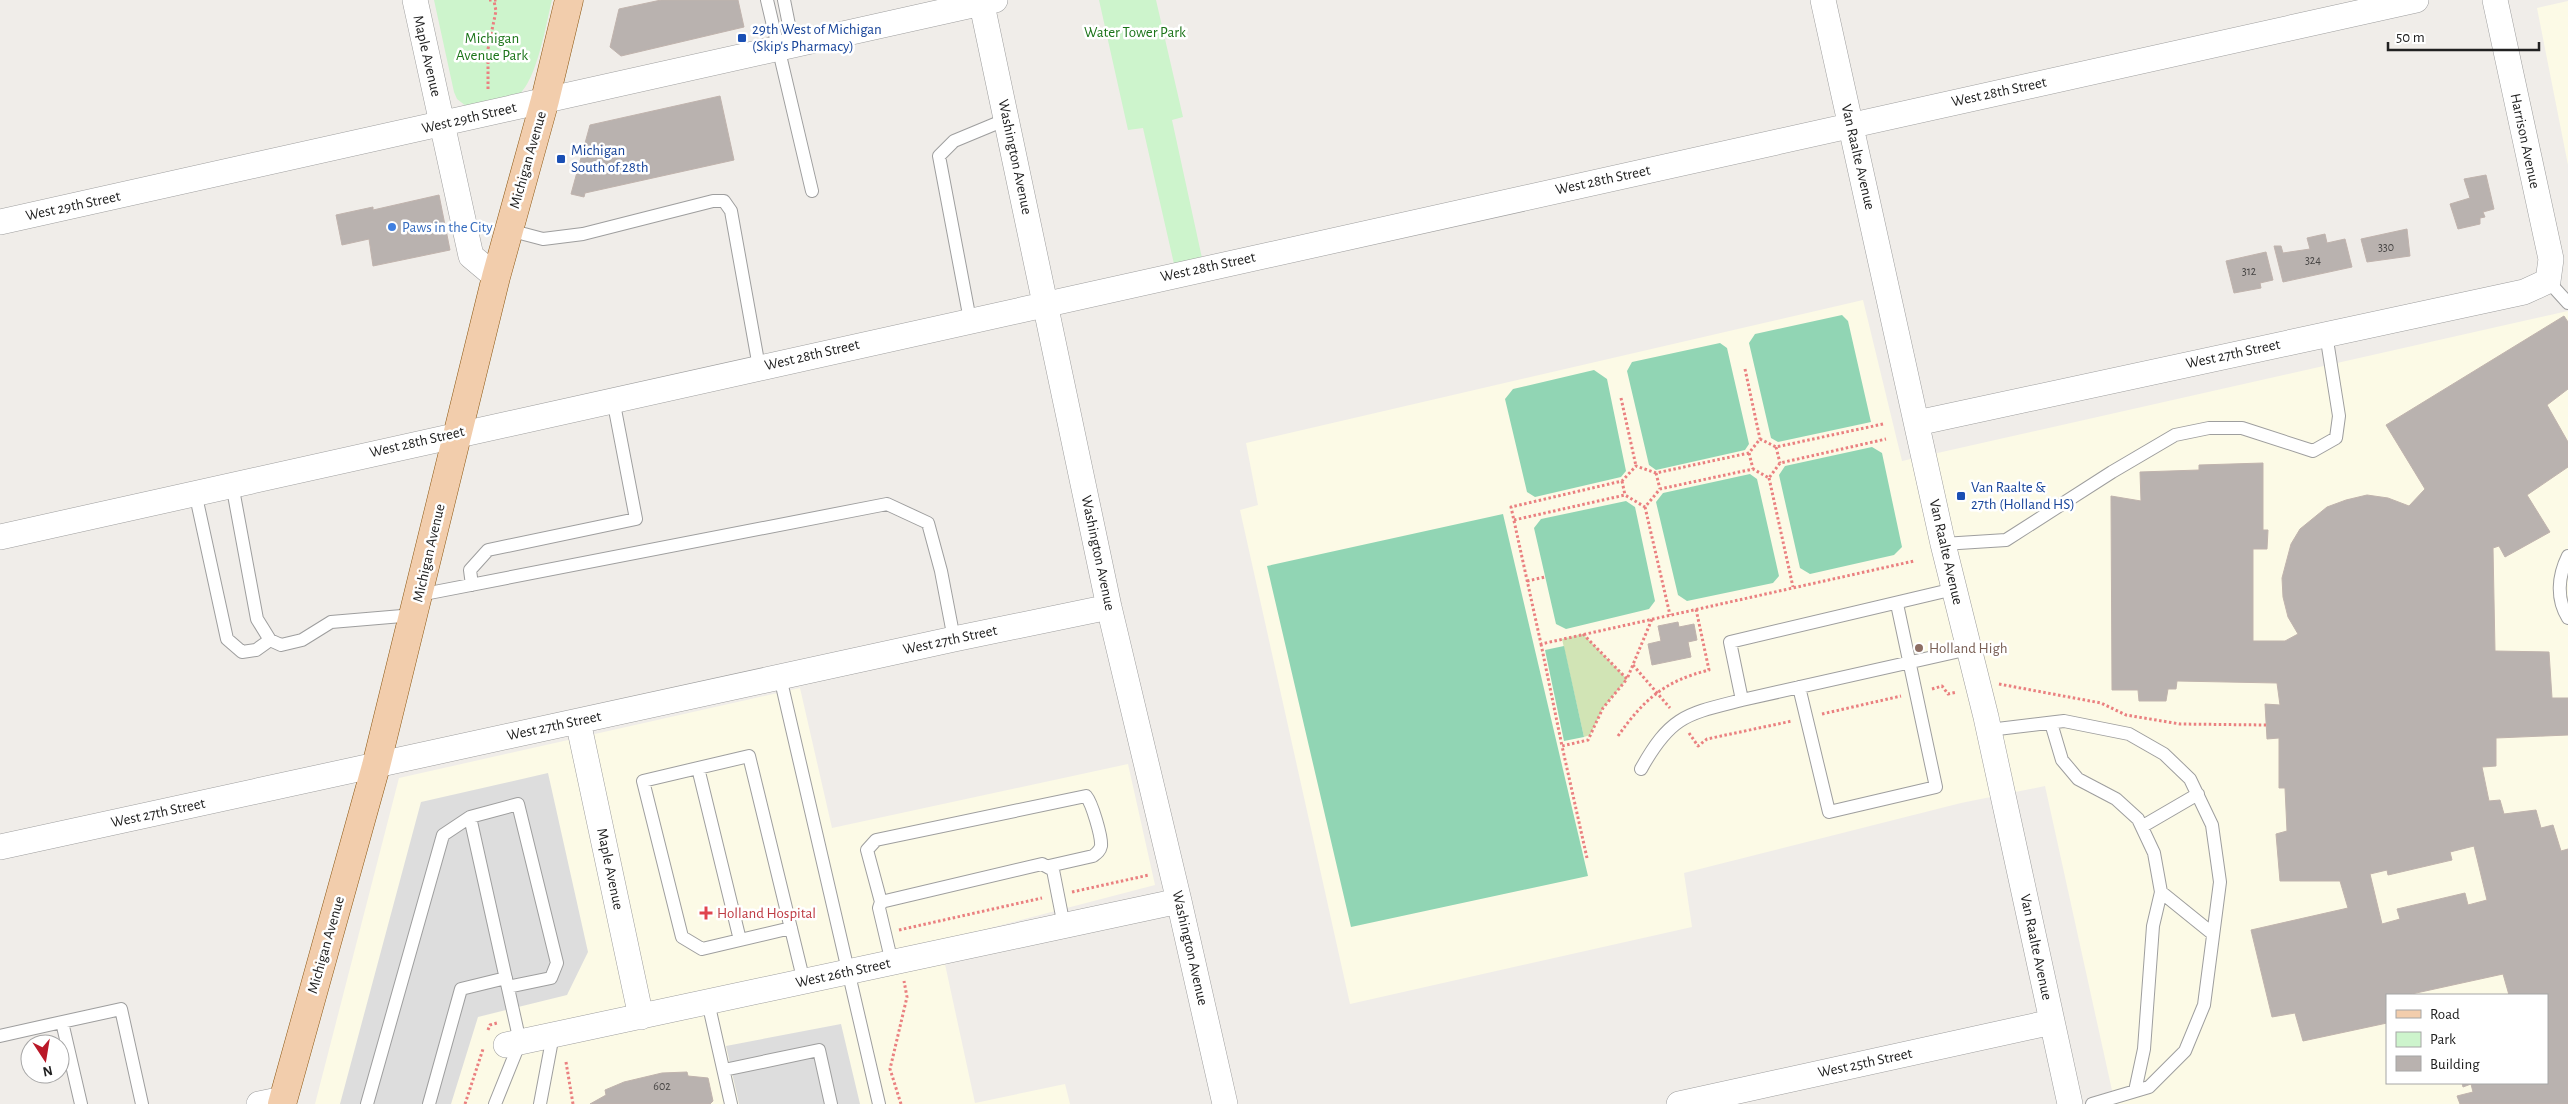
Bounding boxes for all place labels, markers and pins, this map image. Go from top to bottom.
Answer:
place label: 29th West of Michigan (Skip's Pharmacy) [752,22,882,54]
marker: 29th West of Michigan (Skip's Pharmacy) [736,32,748,44]
place label: Michigan South of 28th [571,143,648,175]
marker: Michigan South of 28th [555,153,567,165]
place label: Paws in the City [402,220,493,235]
marker: Paws in the City [386,221,398,233]
place label: Van Raalte & 27th (Holland HS) [1971,480,2075,512]
marker: Van Raalte & 27th (Holland HS) [1955,490,1967,502]
place label: Holland High [1929,641,2008,656]
marker: Holland High [1913,642,1925,654]
marker: Holland Hospital [699,906,713,920]
place label: Holland Hospital [717,906,816,921]

